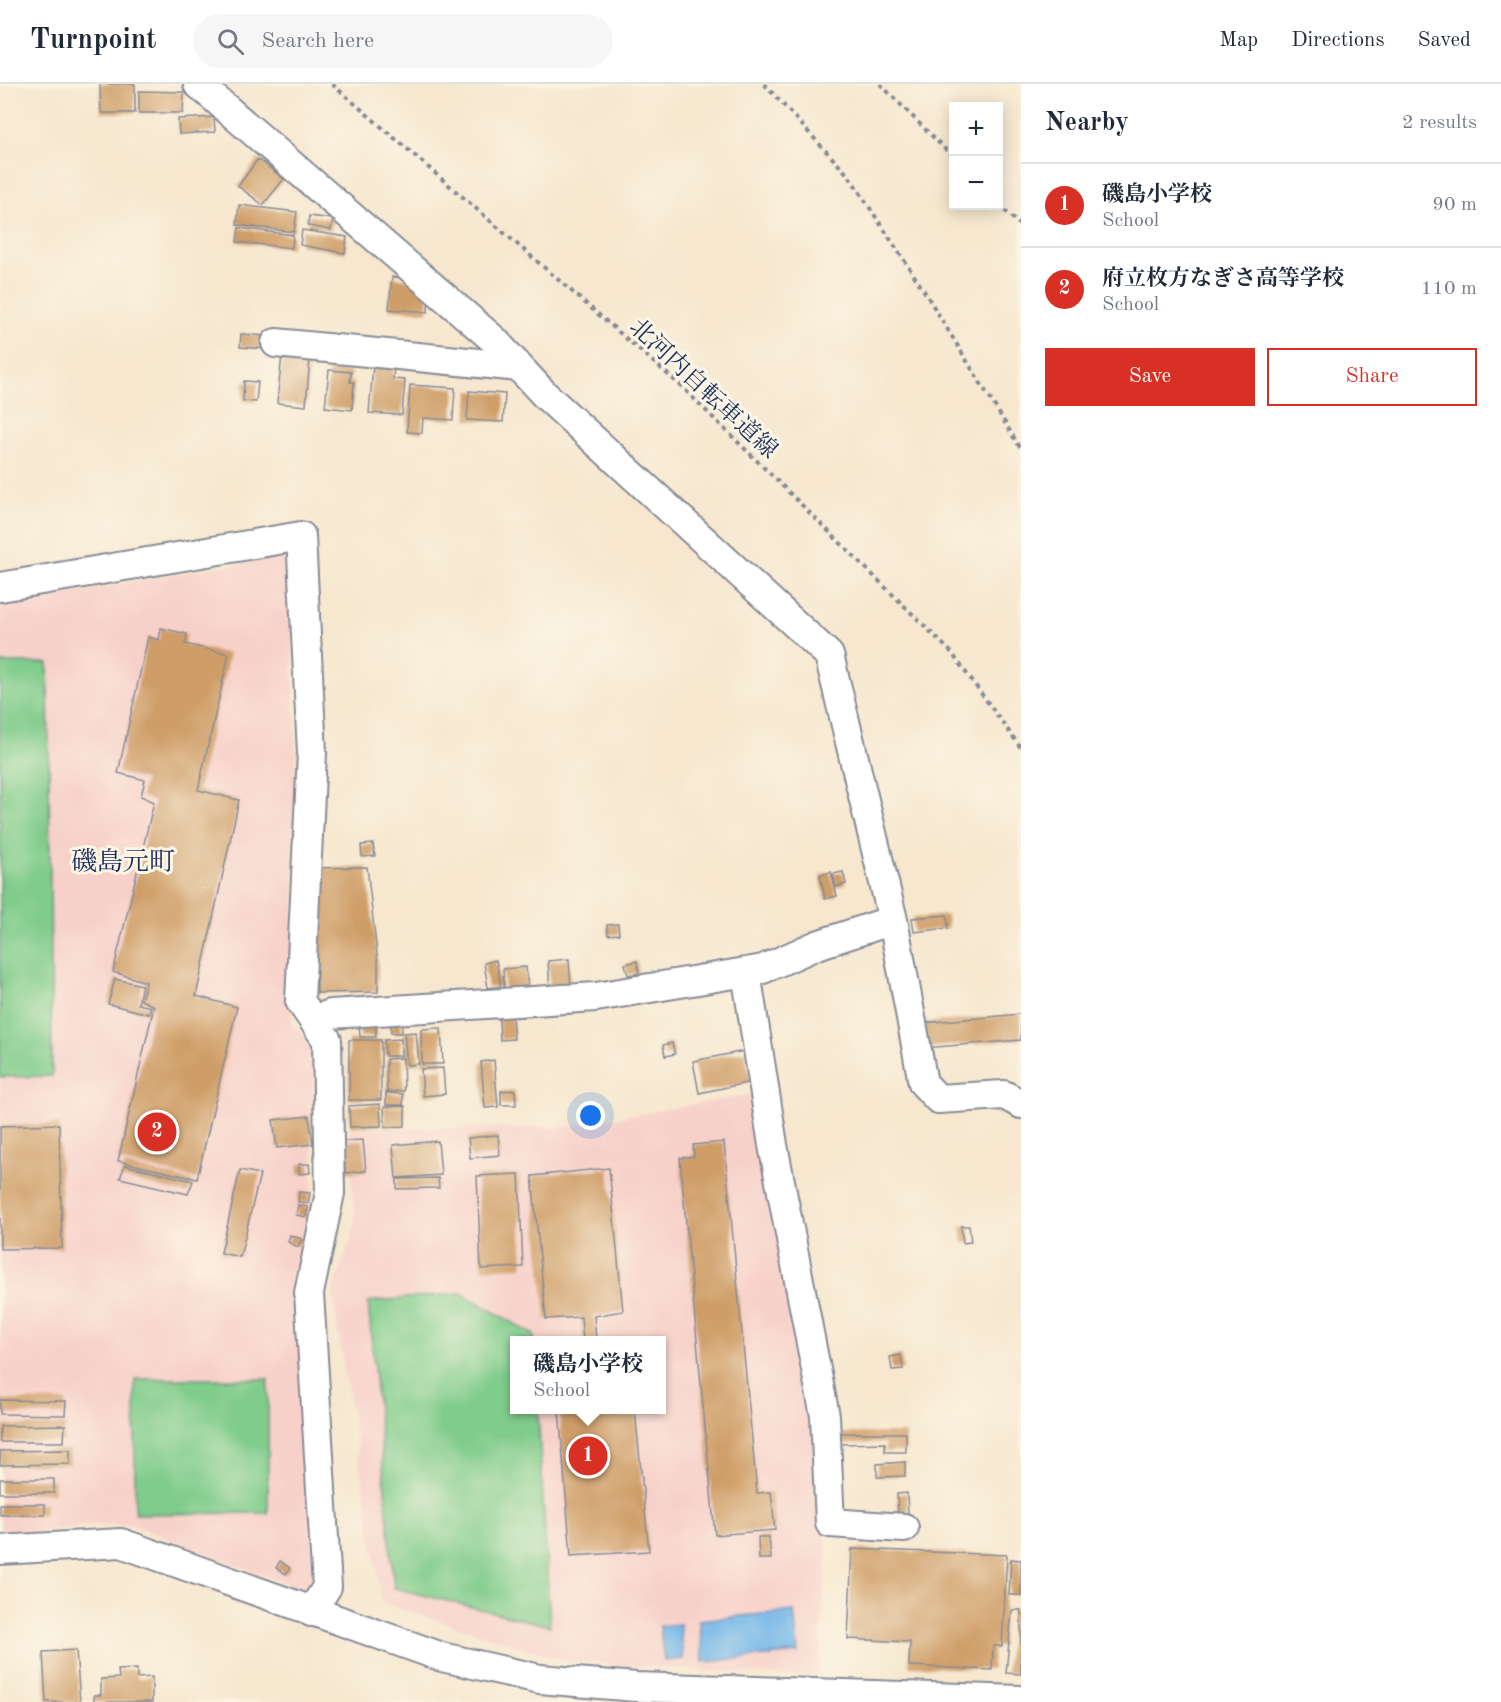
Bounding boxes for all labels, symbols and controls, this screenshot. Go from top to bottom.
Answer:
search box [193,14,613,68]
icon: search [214,25,247,58]
text: Turnpoint [30,27,157,55]
text: Search here [262,30,374,52]
text: Map [1219,30,1258,51]
text: Directions [1291,30,1385,51]
text: Saved [1418,30,1471,51]
map controls [949,102,1003,210]
button: + [949,102,1003,156]
text: Nearby [1045,110,1129,136]
text: 2 results [1402,113,1477,133]
button: − [949,156,1003,210]
text: 磯島小学校 [1102,184,1212,206]
text: 1 [1059,195,1070,215]
text: 90 m [1432,195,1477,215]
text: School [1102,211,1159,231]
text: 府立枚方なぎさ高等学校 [1102,268,1344,290]
text: 2 [1059,279,1070,299]
text: 110 m [1421,279,1477,299]
text: School [1102,295,1159,315]
street label: 北河内自転車道線 [624,313,783,464]
button: Save [1045,348,1255,406]
button: Share [1267,348,1477,406]
district label: 磯島元町 [71,848,175,876]
your location [576,1101,605,1130]
pin: 2 [138,1110,176,1154]
popup [510,1336,666,1414]
text: 磯島小学校 [533,1354,643,1376]
text: School [533,1381,590,1401]
pin: 1 [568,1434,608,1478]

